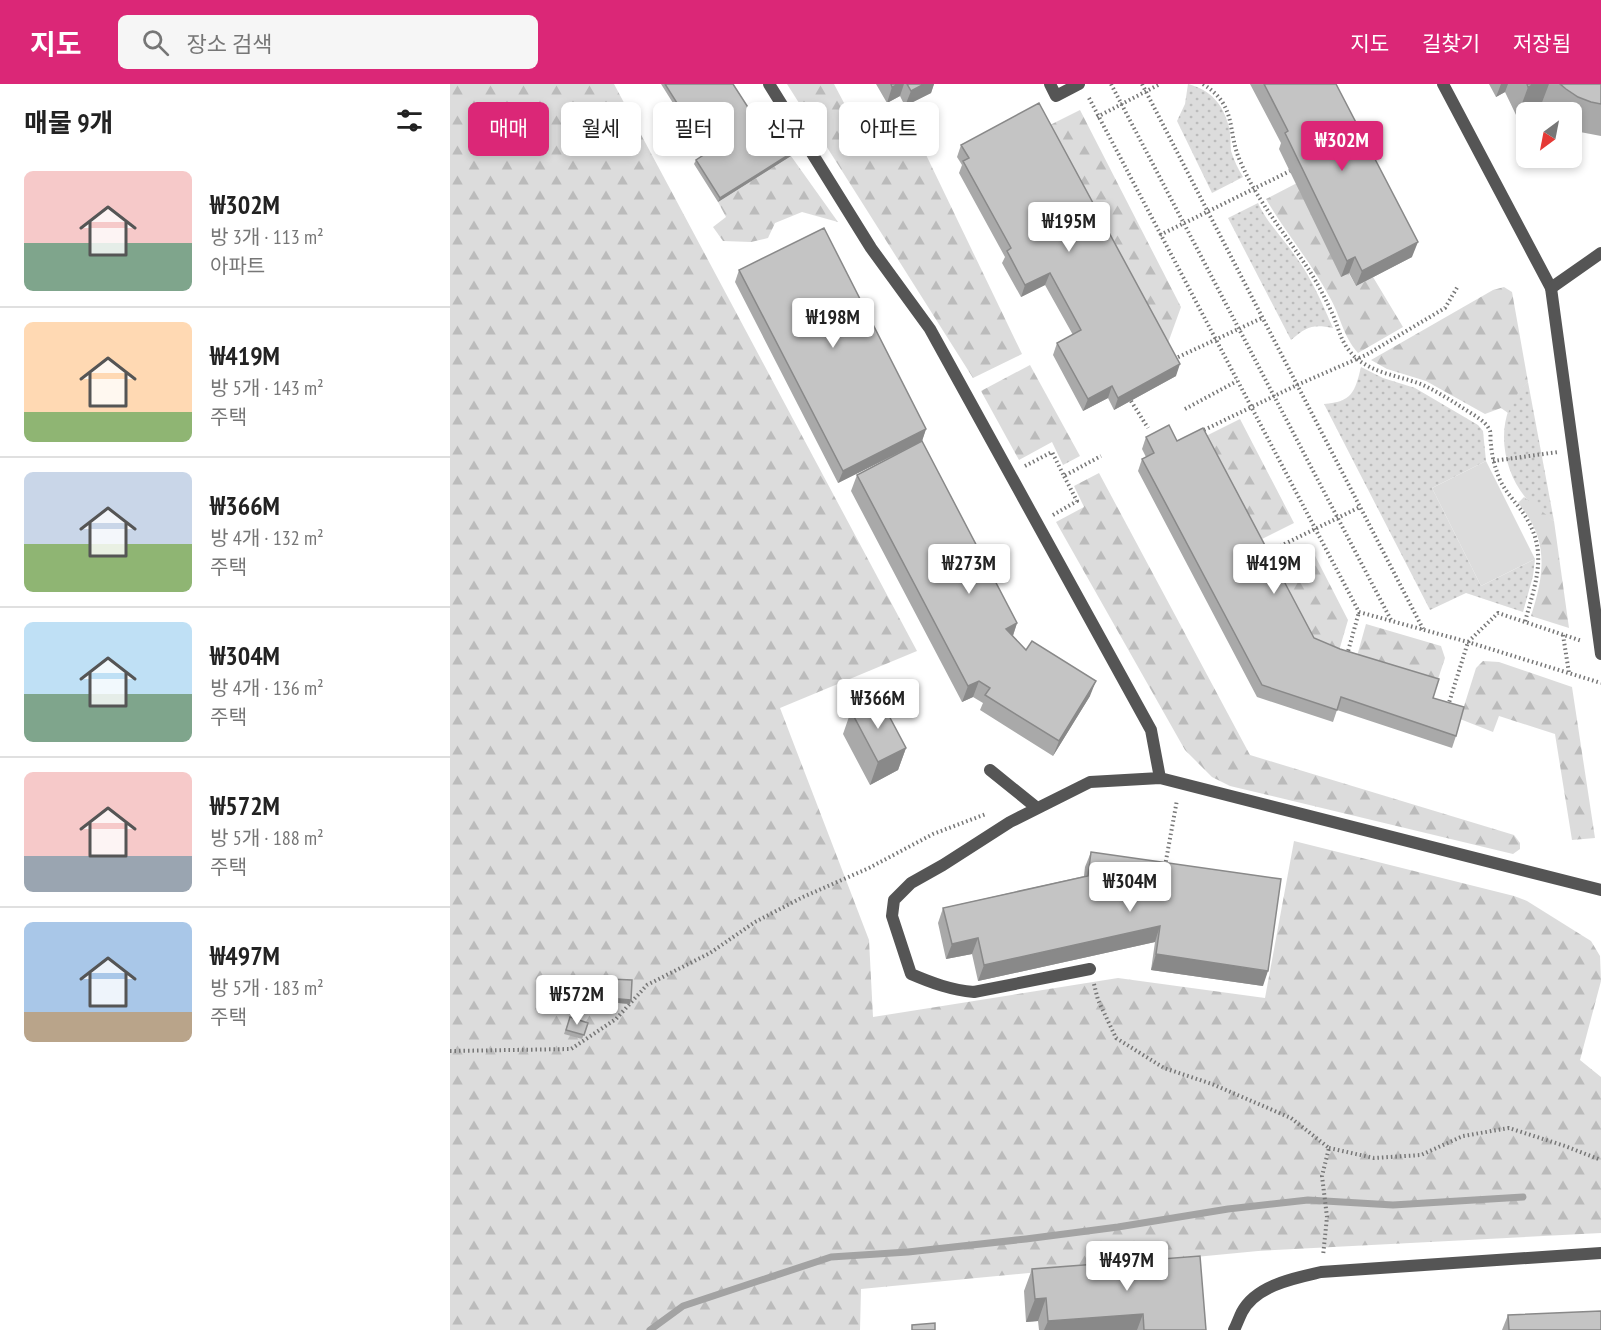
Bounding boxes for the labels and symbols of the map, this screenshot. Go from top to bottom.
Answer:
north arrow [1516,102,1582,168]
pin: ₩302M [1300,121,1384,172]
pin: ₩195M [1027,202,1111,253]
pin: ₩198M [791,298,875,349]
pin: ₩273M [927,544,1011,595]
pin: ₩419M [1232,544,1316,595]
pin: ₩366M [836,679,920,730]
pin: ₩304M [1088,862,1172,913]
pin: ₩572M [535,975,619,1026]
pin: ₩497M [1085,1241,1169,1292]

